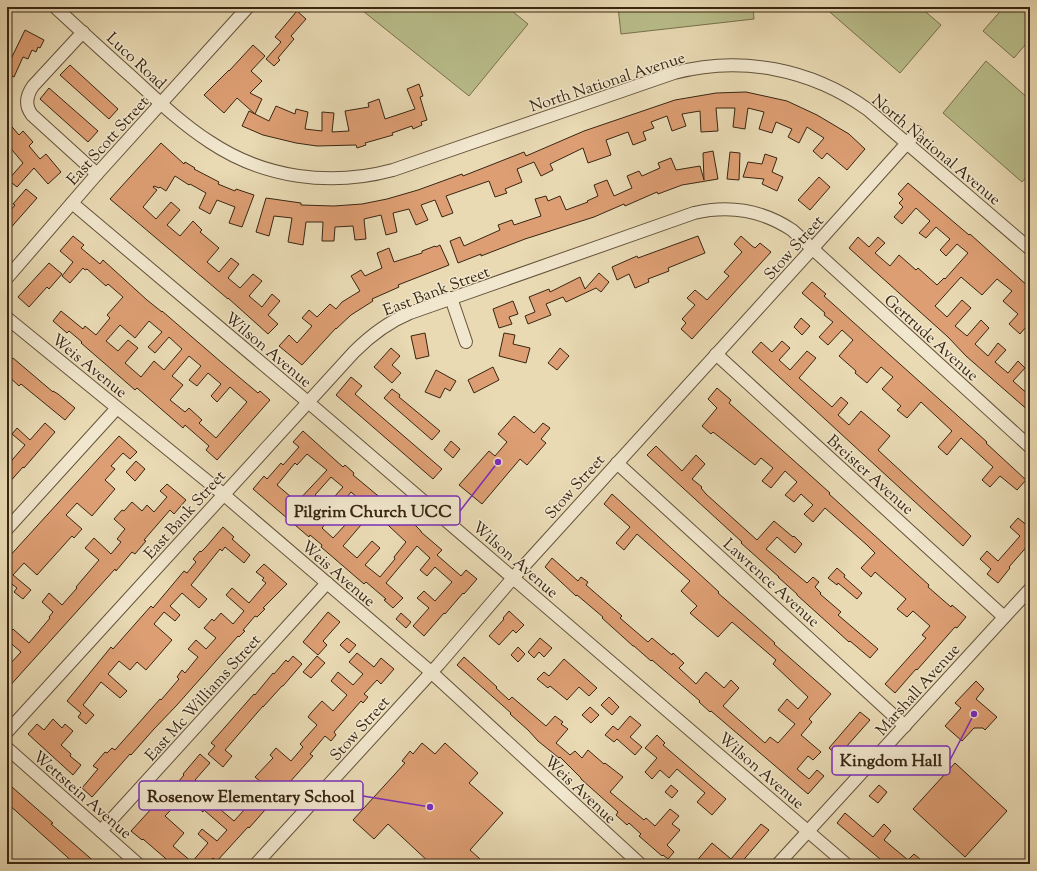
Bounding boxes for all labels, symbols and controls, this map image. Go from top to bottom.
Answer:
street label: Luco Road [100,28,170,96]
street label: North National Avenue [527,47,689,119]
street label: North National Avenue [866,90,1005,212]
street label: East Scott Street [62,91,156,191]
street label: Stow Street [760,211,831,286]
street label: East Bank Street [380,261,494,323]
street label: Gertrude Avenue [878,290,983,388]
street label: Wilson Avenue [219,308,316,394]
street label: Weis Avenue [46,329,131,405]
street label: Breister Avenue [821,430,918,521]
street label: Stow Street [541,450,612,525]
street label: East Bank Street [140,466,232,565]
callout: Pilgrim Church UCC [286,496,460,525]
text: Pilgrim Church UCC [294,501,452,525]
street label: Wilson Avenue [466,517,562,605]
street label: Lawrence Avenue [717,534,824,634]
street label: Weis Avenue [295,536,379,614]
street label: East Mc Williams Street [141,630,268,767]
street label: Marshall Avenue [871,640,966,742]
street label: Stow Street [326,692,397,767]
street label: Wilson Avenue [712,728,808,816]
street label: Wettstein Avenue [27,746,136,845]
callout: Kingdom Hall [832,746,950,775]
text: Kingdom Hall [840,750,942,774]
street label: Weis Avenue [538,751,621,830]
callout: Rosenow Elementary School [139,781,363,810]
text: Rosenow Elementary School [147,786,355,810]

